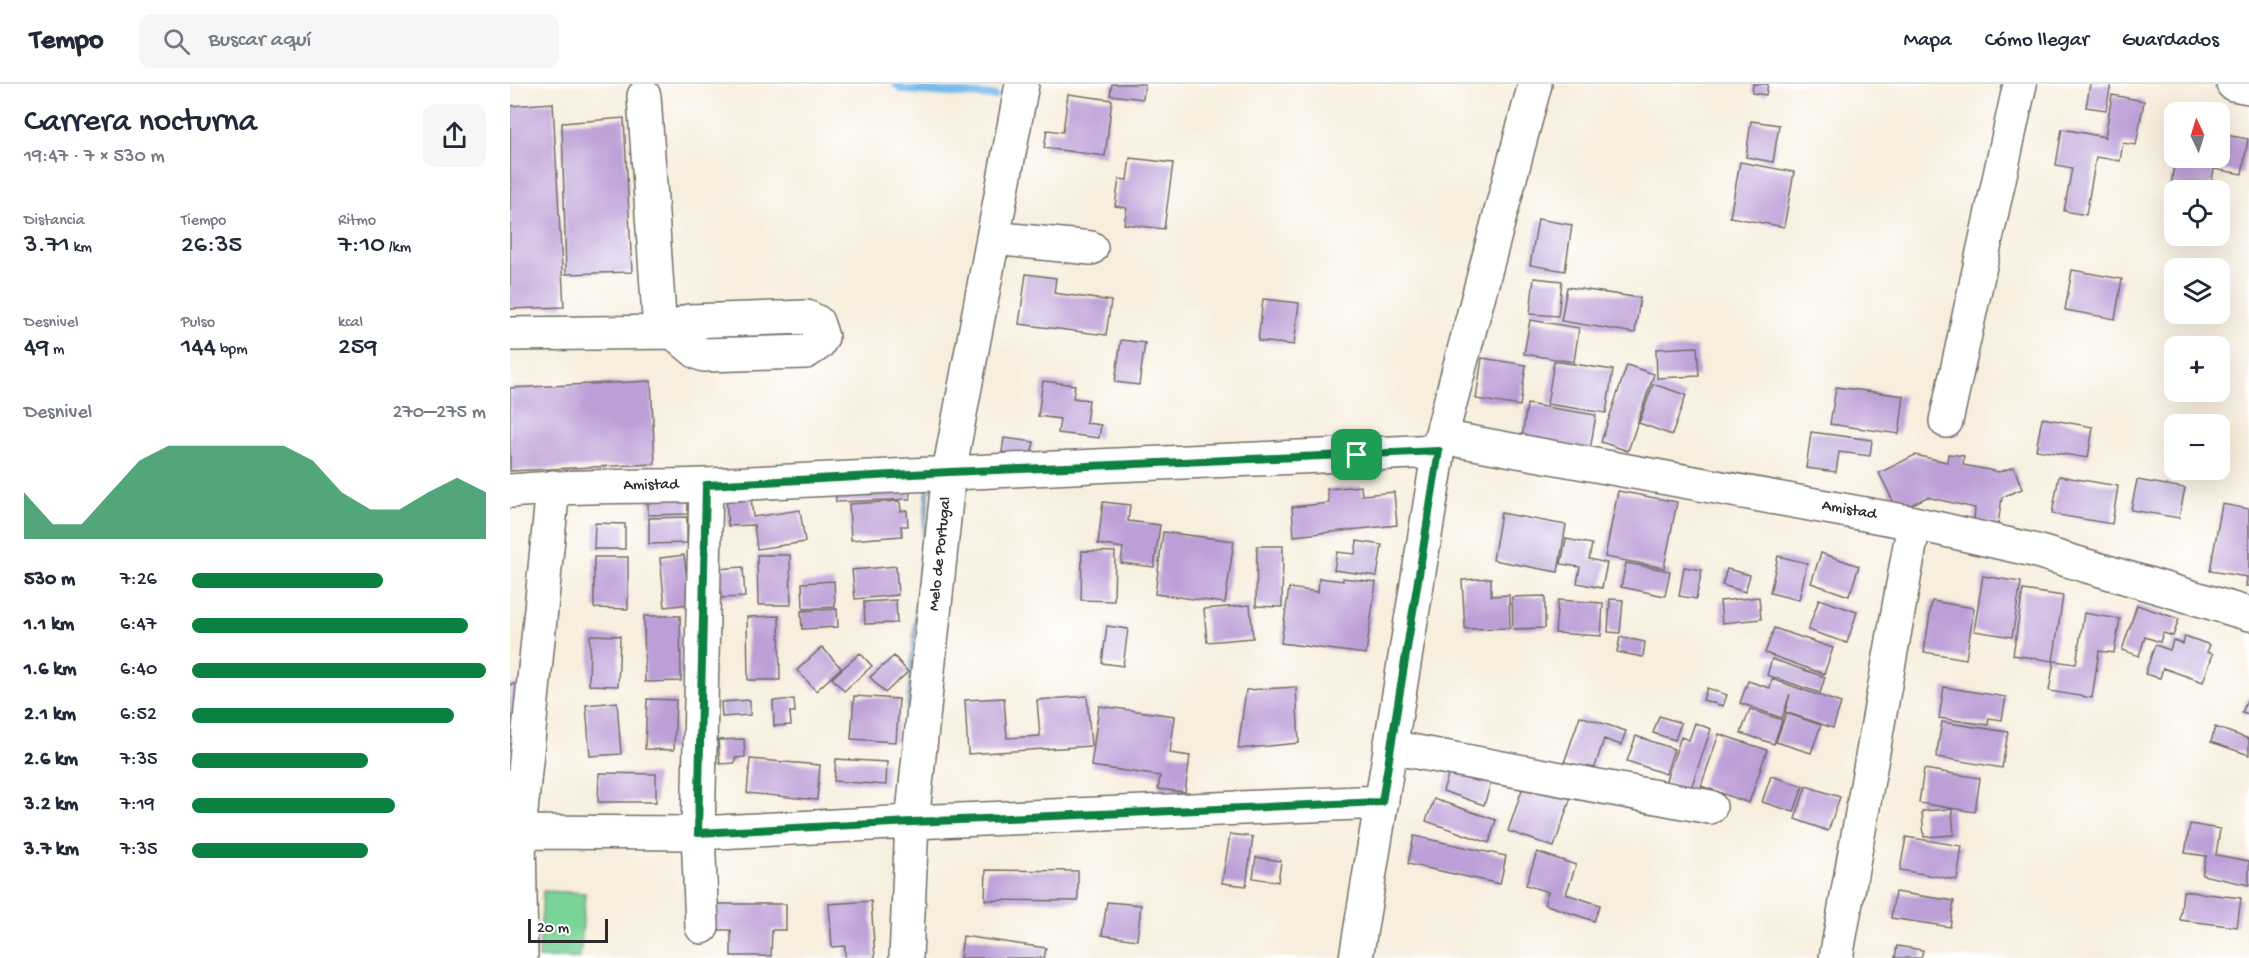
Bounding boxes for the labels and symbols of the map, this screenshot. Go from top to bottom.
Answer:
north arrow [2164,102,2230,168]
pin [1331,429,1382,480]
street label: Amistad [623,476,680,496]
street label: Melo de Portugal [926,496,956,612]
street label: Amistad [1820,497,1879,525]
scale bar [528,916,608,944]

